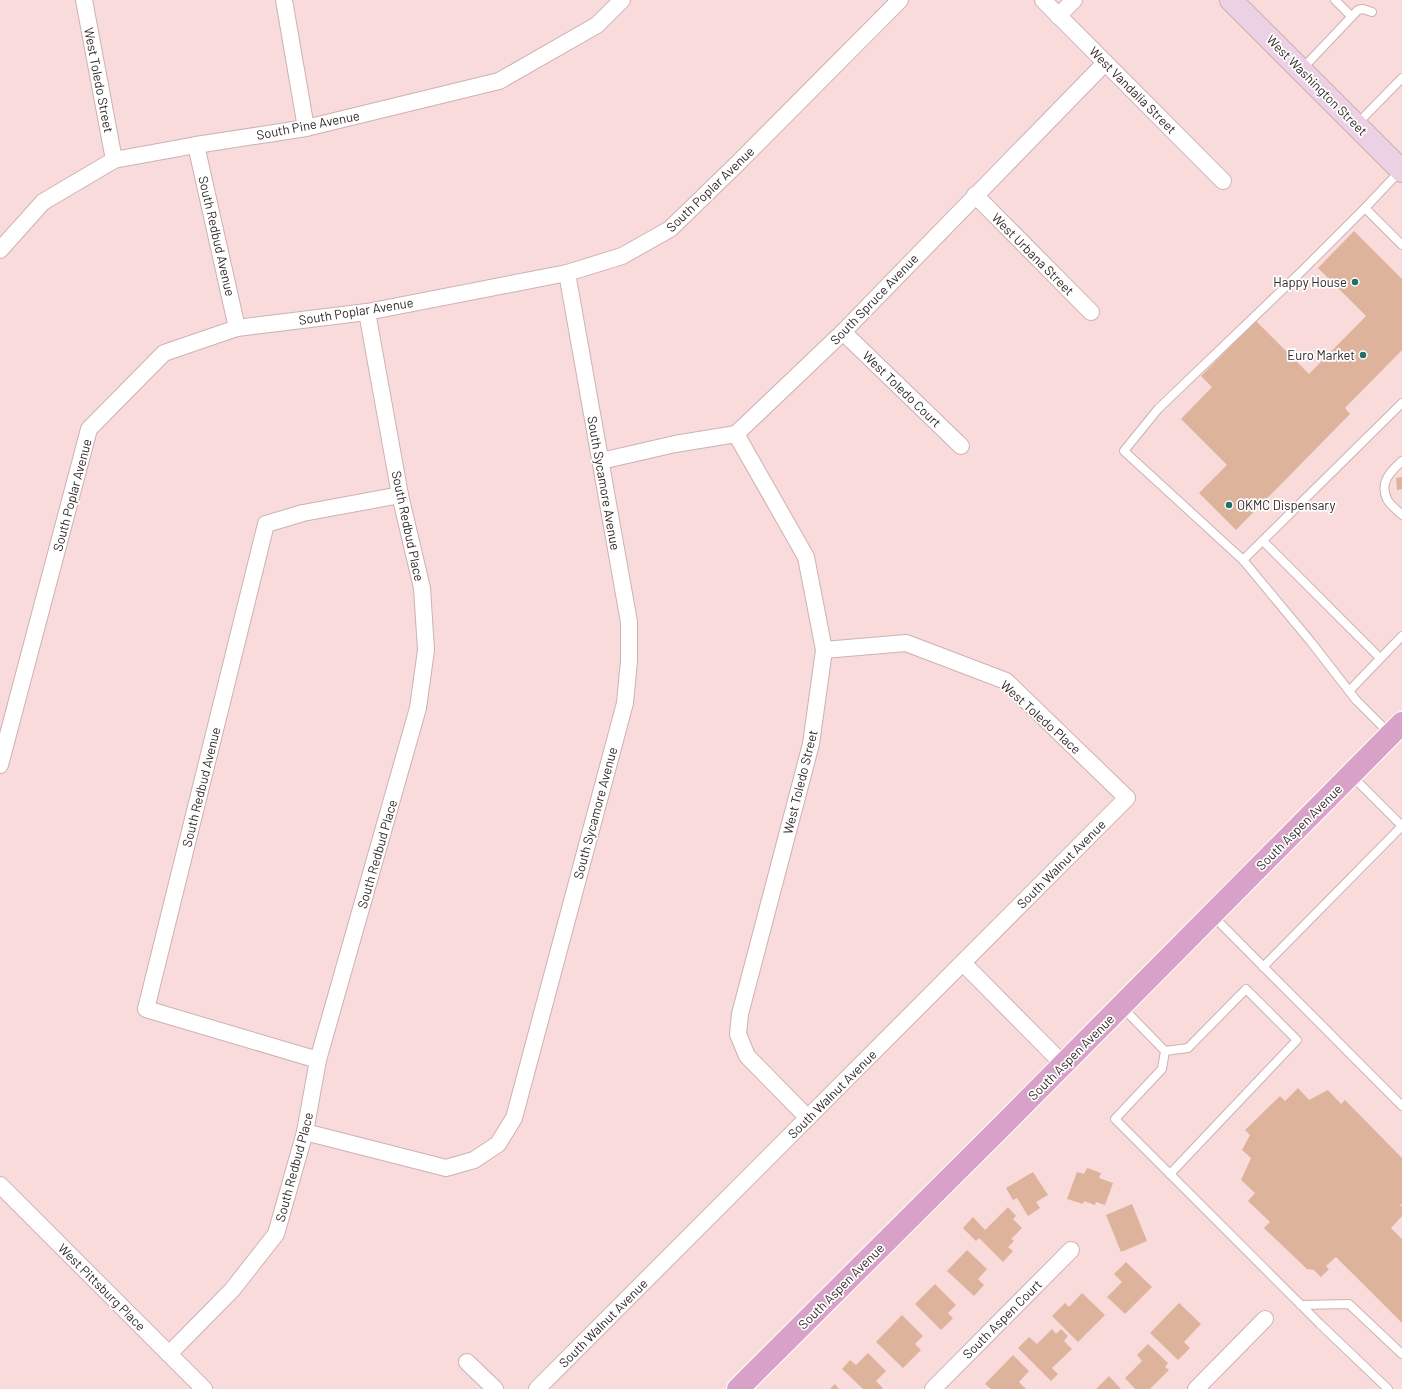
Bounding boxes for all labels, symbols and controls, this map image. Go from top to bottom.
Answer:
street label: West Toledo Street [81,26,117,134]
street label: West Washington Street [1263,31,1371,139]
street label: West Vandalia Street [1086,43,1180,137]
street label: South Pine Avenue [255,107,361,143]
street label: South Poplar Avenue [663,143,757,235]
street label: South Redbud Avenue [195,174,239,298]
street label: West Urbana Street [989,210,1077,298]
street label: South Spruce Avenue [827,250,921,348]
place label: Happy House [1273,274,1347,290]
marker: Happy House [1350,277,1360,287]
street label: South Poplar Avenue [297,294,415,328]
street label: West Toledo Court [859,347,945,431]
place label: Euro Market [1287,347,1355,363]
marker: Euro Market [1358,350,1368,360]
street label: South Sycamore Avenue [584,415,624,551]
street label: South Poplar Avenue [49,437,95,553]
street label: South Redbud Place [388,469,428,583]
place label: OKMC Dispensary [1237,497,1335,513]
marker: OKMC Dispensary [1224,500,1234,510]
street label: West Toledo Place [998,677,1084,757]
street label: South Redbud Avenue [178,725,224,849]
street label: West Toledo Street [779,728,821,836]
street label: South Sycamore Avenue [570,745,620,881]
street label: South Aspen Avenue [1253,781,1345,873]
street label: South Redbud Place [354,798,400,910]
street label: South Walnut Avenue [1013,816,1109,912]
street label: South Aspen Avenue [1025,1011,1117,1103]
street label: South Walnut Avenue [784,1046,880,1142]
street label: South Redbud Place [272,1110,316,1223]
street label: West Pittsburg Place [55,1240,149,1334]
street label: South Aspen Avenue [795,1240,887,1332]
street label: South Walnut Avenue [555,1275,651,1371]
street label: South Aspen Court [959,1276,1045,1362]

